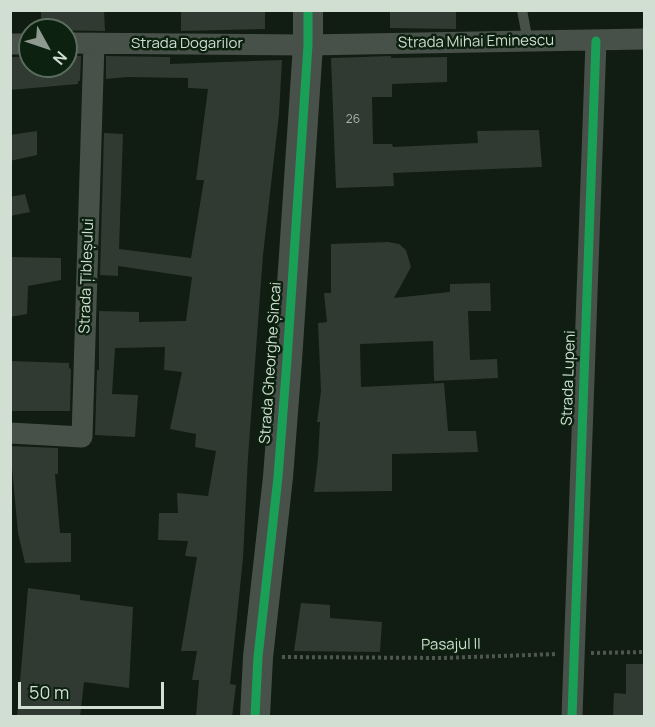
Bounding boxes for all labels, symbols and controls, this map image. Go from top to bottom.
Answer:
north arrow [18,18,78,78]
street label: Strada Mihai Eminescu [398,32,554,52]
street label: Strada Dogarilor [131,35,243,53]
text: N [48,47,72,70]
house number: 26 [346,113,360,127]
street label: Strada Țibleșului [76,218,98,334]
street label: Strada Gheorghe Șincai [256,281,286,445]
street label: Strada Lupeni [558,330,580,426]
street label: Pasajul II [421,635,481,655]
scale bar [21,670,166,708]
text: 50 m [29,680,69,704]

